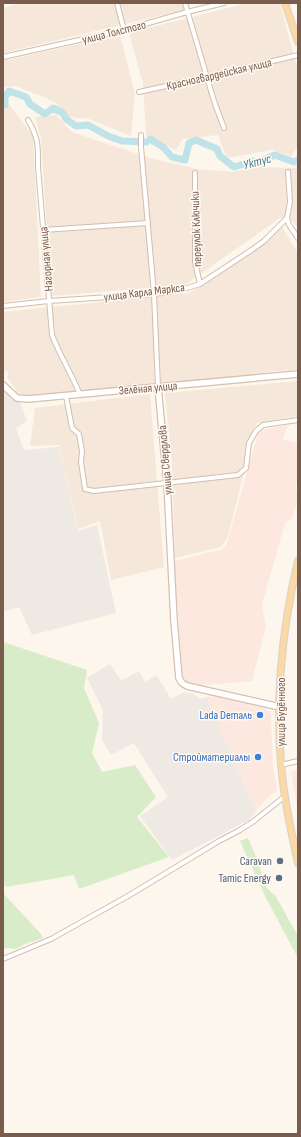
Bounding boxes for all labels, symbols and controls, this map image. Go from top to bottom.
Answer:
street label: улица Толстого [81,17,148,48]
street label: Красногвардейская улица [165,55,273,94]
water label: Уктус [242,150,274,173]
street label: переулок Ключики [188,191,205,267]
street label: Нагорная улица [36,226,57,292]
street label: улица Карла Маркса [103,280,186,305]
street label: Зелёная улица [118,378,178,399]
street label: улица Свердлова [155,424,176,495]
street label: улица Будённого [274,677,289,747]
place label: Lada Dеталь [199,708,252,723]
marker: Lada Dеталь [255,710,265,720]
place label: Стройматериалы [173,750,250,765]
marker: Стройматериалы [253,752,263,762]
place label: Caravan [240,854,272,869]
marker: Caravan [275,856,285,866]
place label: Tamic Еnergy [218,871,271,886]
marker: Tamic Еnergy [274,873,284,883]

